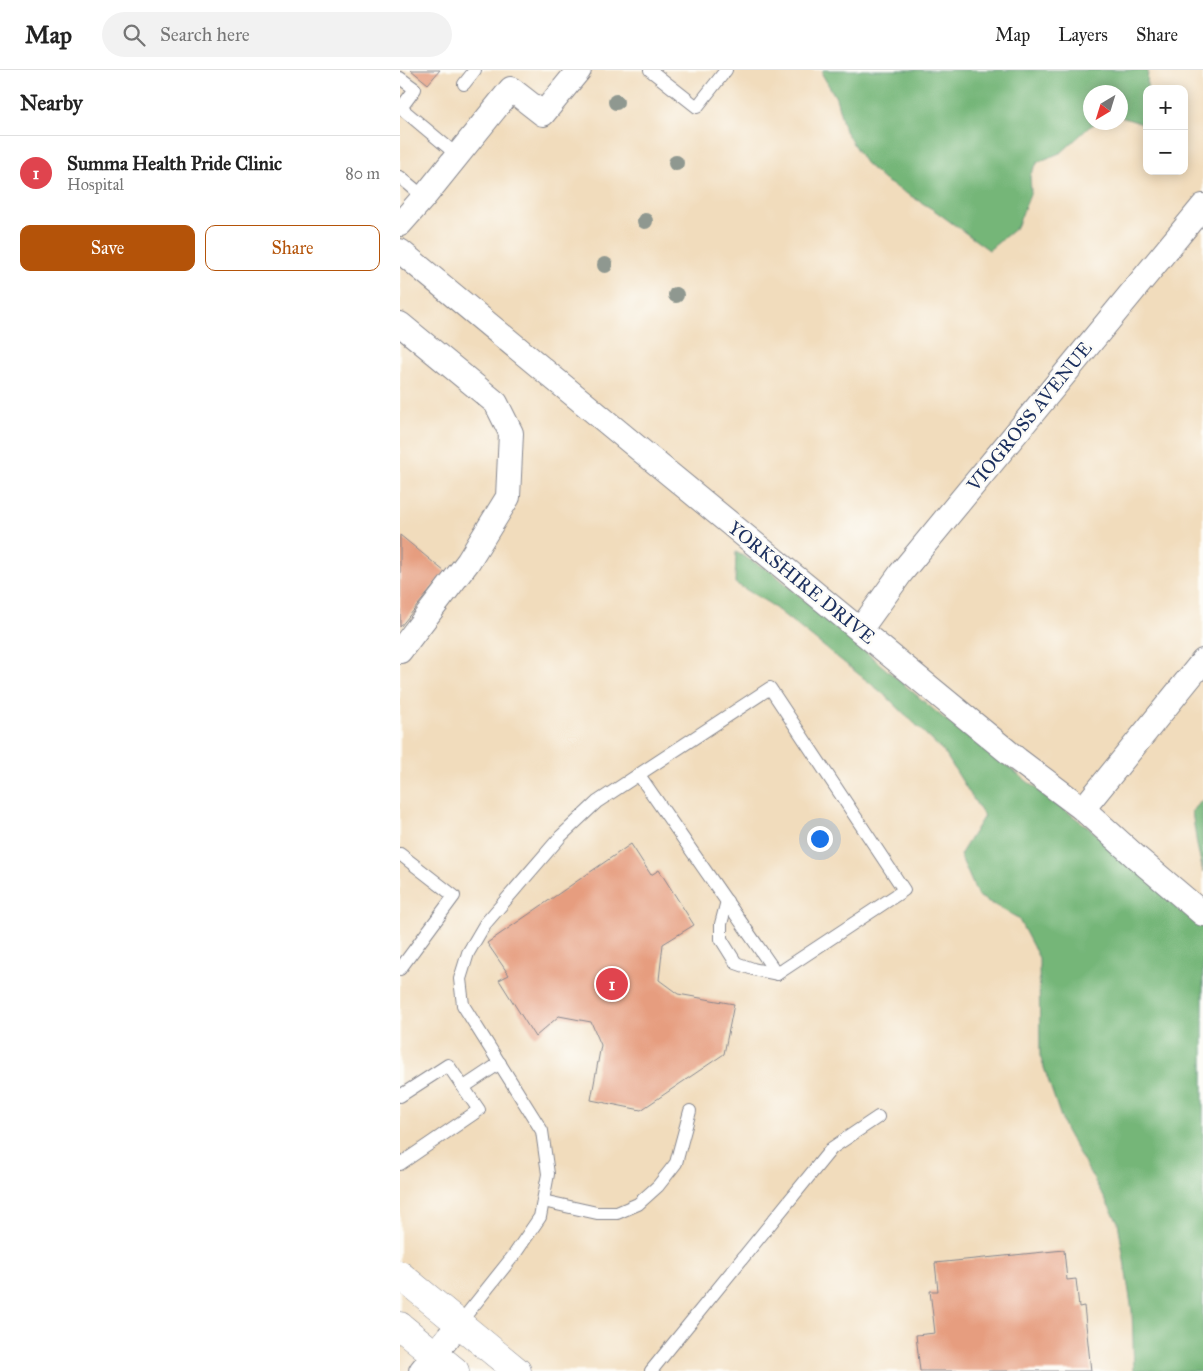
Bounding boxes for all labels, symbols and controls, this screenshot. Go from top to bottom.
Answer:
search box [102,12,452,57]
text: Map [25,20,72,50]
icon: search [120,21,148,49]
text: Search here [160,23,250,46]
text: Map [995,24,1030,46]
text: Layers [1058,24,1108,46]
text: Share [1136,24,1178,46]
north arrow [1083,85,1128,130]
map controls [1143,85,1188,175]
button: + [1143,85,1188,130]
text: Nearby [20,90,83,116]
button: − [1143,130,1188,175]
text: Summa Health Pride Clinic [67,152,282,175]
text: 1 [33,164,39,183]
text: 80 m [345,164,380,183]
text: Hospital [67,175,124,194]
button: Save [20,225,195,271]
button: Share [205,225,380,271]
street label: VIOGROSS AVENUE [961,337,1097,497]
street label: YORKSHIRE DRIVE [724,516,880,649]
your location [807,826,833,852]
pin: 1 [596,965,628,1003]

